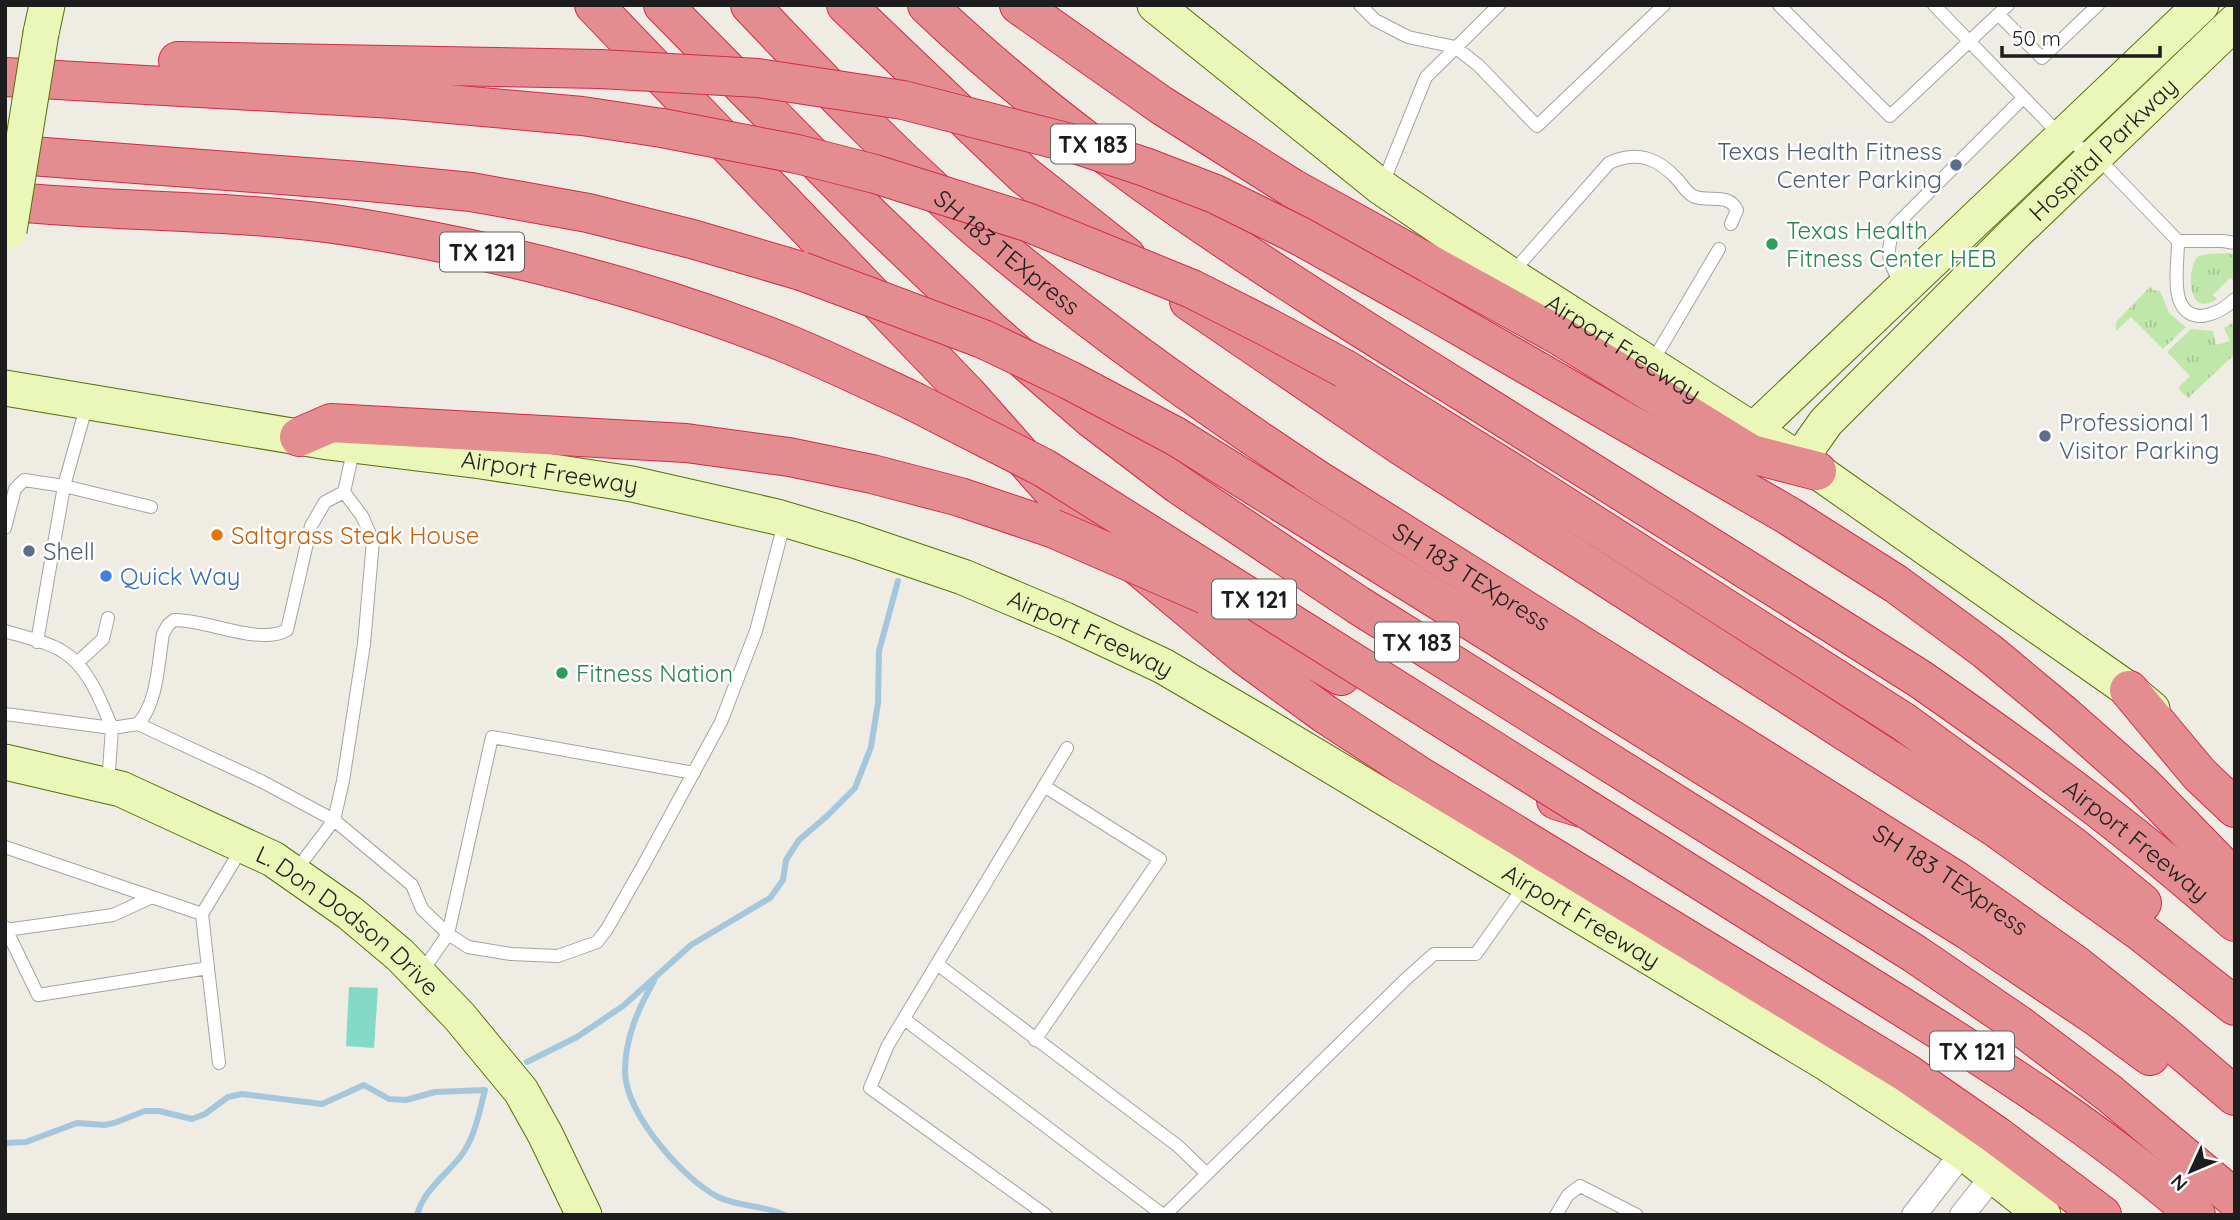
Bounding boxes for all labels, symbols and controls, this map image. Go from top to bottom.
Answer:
scale bar [2002,14,2160,58]
text: 50 m [2012,25,2061,51]
street label: Hospital Parkway [2022,71,2183,227]
road number: TX 183 [1051,125,1135,164]
place label: Texas Health Fitness Center Parking [1717,136,1942,194]
marker: Texas Health Fitness Center Parking [1948,157,1964,173]
street label: SH 183 TEXpress [928,183,1086,321]
place label: Texas Health Fitness Center HEB [1786,215,1996,273]
road number: TX 121 [440,232,524,272]
marker: Texas Health Fitness Center HEB [1764,236,1780,252]
street label: Airport Freeway [1540,287,1707,408]
place label: Professional 1 Visitor Parking [2059,407,2220,465]
marker: Professional 1 Visitor Parking [2037,428,2053,444]
street label: Airport Freeway [459,444,640,500]
street label: SH 183 TEXpress [1387,516,1556,637]
place label: Saltgrass Steak House [231,520,479,550]
marker: Saltgrass Steak House [209,527,225,543]
place label: Shell [43,536,95,566]
marker: Shell [21,543,37,559]
place label: Quick Way [120,561,240,591]
marker: Quick Way [98,568,114,584]
road number: TX 121 [1212,580,1296,618]
street label: Airport Freeway [1003,583,1179,684]
road number: TX 183 [1375,622,1459,662]
place label: Fitness Nation [576,658,733,688]
marker: Fitness Nation [554,665,570,681]
street label: Airport Freeway [2058,773,2216,908]
street label: SH 183 TEXpress [1867,817,2034,942]
street label: L. Don Dodson Drive [252,838,446,1002]
street label: Airport Freeway [1497,857,1666,975]
road number: TX 121 [1930,1032,2014,1070]
north arrow [2156,1136,2226,1206]
text: N [2165,1169,2192,1196]

